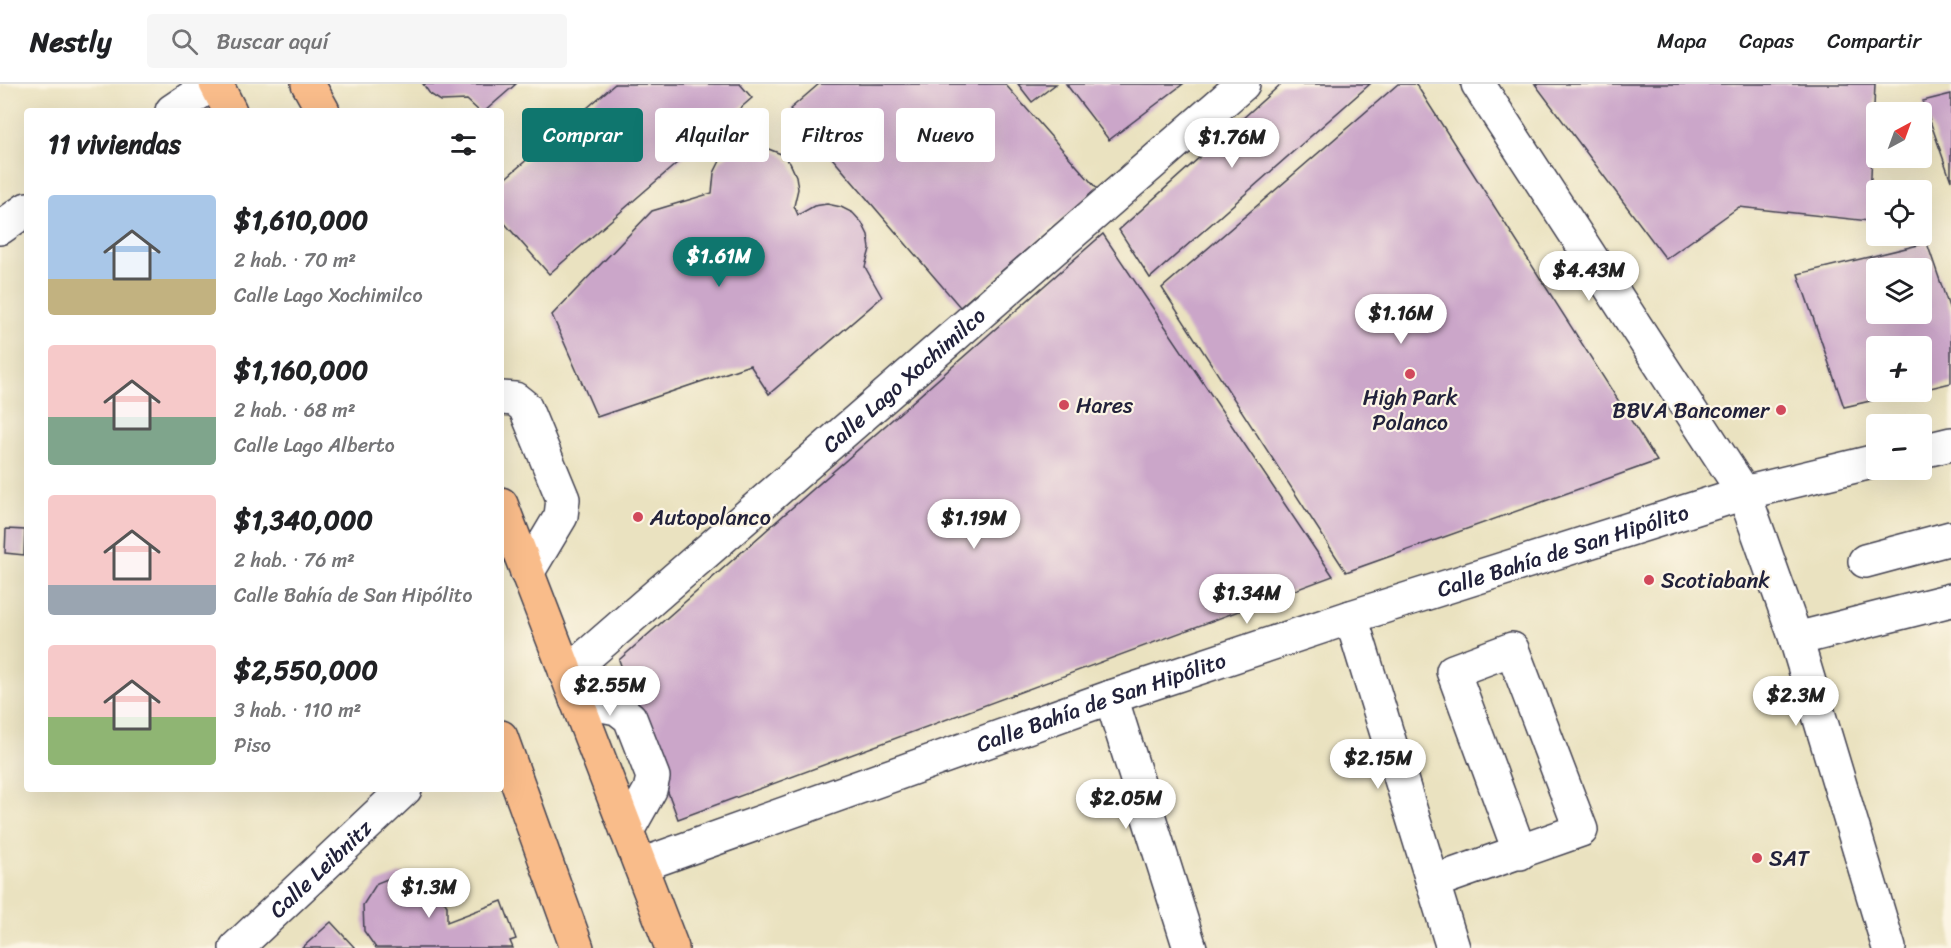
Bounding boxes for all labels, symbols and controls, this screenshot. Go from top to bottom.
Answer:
search box [147,14,567,68]
text: Nestly [30,17,111,66]
text: Buscar aquí [216,22,329,61]
text: Mapa [1657,22,1706,60]
text: Capas [1739,22,1794,60]
text: Compartir [1827,22,1921,60]
icon: search [168,25,201,58]
north arrow [1866,102,1932,168]
map controls [1866,102,1932,480]
chip: Comprar [522,108,643,162]
chip: Alquilar [655,108,769,162]
chip: Filtros [781,108,884,162]
chip: Nuevo [896,108,995,162]
pin: $1.76M [1183,118,1281,169]
text: $1.76M [1198,120,1266,155]
text: 11 viviendas [48,121,181,167]
icon: filters [447,128,480,161]
button: locate [1866,180,1932,246]
text: $1,610,000 [234,197,368,243]
icon: home [96,219,168,291]
pin: $1.61M [670,237,768,288]
text: $1.61M [687,239,751,274]
text: 2 hab. · 70 m² [234,243,356,278]
pin: $4.43M [1540,251,1638,302]
text: $4.43M [1553,253,1625,288]
button: layers [1866,258,1932,324]
text: Calle Lago Xochimilco [234,278,423,313]
pin: $1.16M [1352,294,1450,345]
text: $1.16M [1369,296,1433,331]
street label: Calle Lago Xochimilco [813,297,995,463]
button: + [1866,336,1932,402]
text: $1,160,000 [234,347,368,393]
marker: High Park Polanco [1403,367,1417,381]
icon: home [96,369,168,441]
place label: High Park Polanco [1363,378,1458,442]
place label: Hares [1076,386,1134,425]
place label: BBVA Bancomer [1612,391,1771,430]
text: 2 hab. · 68 m² [234,393,356,428]
marker: Hares [1057,398,1071,412]
marker: BBVA Bancomer [1774,403,1788,417]
button: − [1866,414,1932,480]
text: Calle Lago Alberto [234,428,395,463]
street label: Calle Bahía de San Hipólito [1432,493,1694,609]
text: $1,340,000 [234,497,373,543]
place label: Autopolanco [649,498,771,537]
pin: $1.19M [925,499,1023,550]
text: $1.19M [941,501,1007,536]
marker: Autopolanco [631,510,645,524]
icon: home [96,519,168,591]
text: 2 hab. · 76 m² [234,543,355,578]
place label: Scotiabank [1661,561,1770,600]
marker: Scotiabank [1642,573,1656,587]
pin: $1.34M [1198,574,1296,625]
text: $1.34M [1213,576,1281,611]
text: Calle Bahía de San Hipólito [234,578,472,613]
street label: Calle Bahía de San Hipólito [971,641,1231,764]
text: $2,550,000 [234,647,378,693]
pin: $2.55M [561,666,659,717]
text: $2.55M [574,668,646,703]
icon: home [96,669,168,741]
pin: $2.3M [1754,676,1838,727]
text: $2.3M [1767,678,1825,713]
text: 3 hab. · 110 m² [234,693,361,728]
text: Piso [234,728,271,763]
pin: $2.15M [1329,739,1427,790]
text: $2.15M [1344,741,1412,776]
pin: $2.05M [1077,779,1175,830]
text: $2.05M [1090,781,1162,816]
street label: Calle Leibnitz [260,809,382,928]
place label: SAT [1769,839,1810,878]
marker: SAT [1750,851,1764,865]
pin: $1.3M [387,868,471,919]
text: $1.3M [401,870,457,905]

